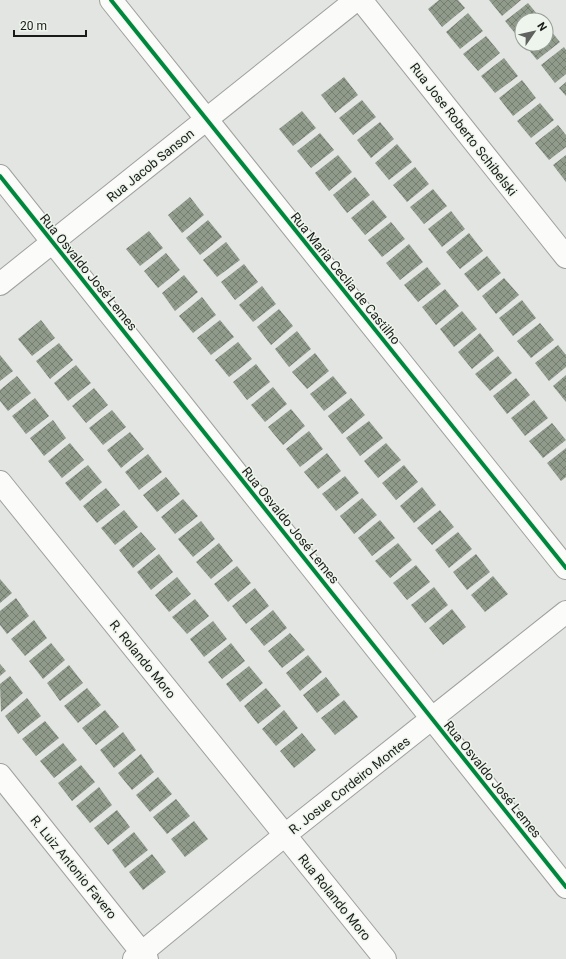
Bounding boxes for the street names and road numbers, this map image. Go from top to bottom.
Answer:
street label: Rua Jose Roberto Schibelski [407,60,520,199]
street label: Rua Jacob Sanson [104,126,197,205]
street label: Rua Maria Ceclia de Castilho [288,209,403,347]
street label: Rua Osvaldo José Lemes [37,211,141,334]
street label: Rua Osvaldo José Lemes [239,464,343,587]
street label: R. Rolando Moro [107,617,179,701]
street label: Rua Osvaldo José Lemes [441,718,545,841]
street label: R. Josue Cordeiro Montes [286,733,413,837]
street label: R. Luiz Antonio Favero [27,813,120,922]
street label: Rua Rolando Moro [295,851,374,944]

